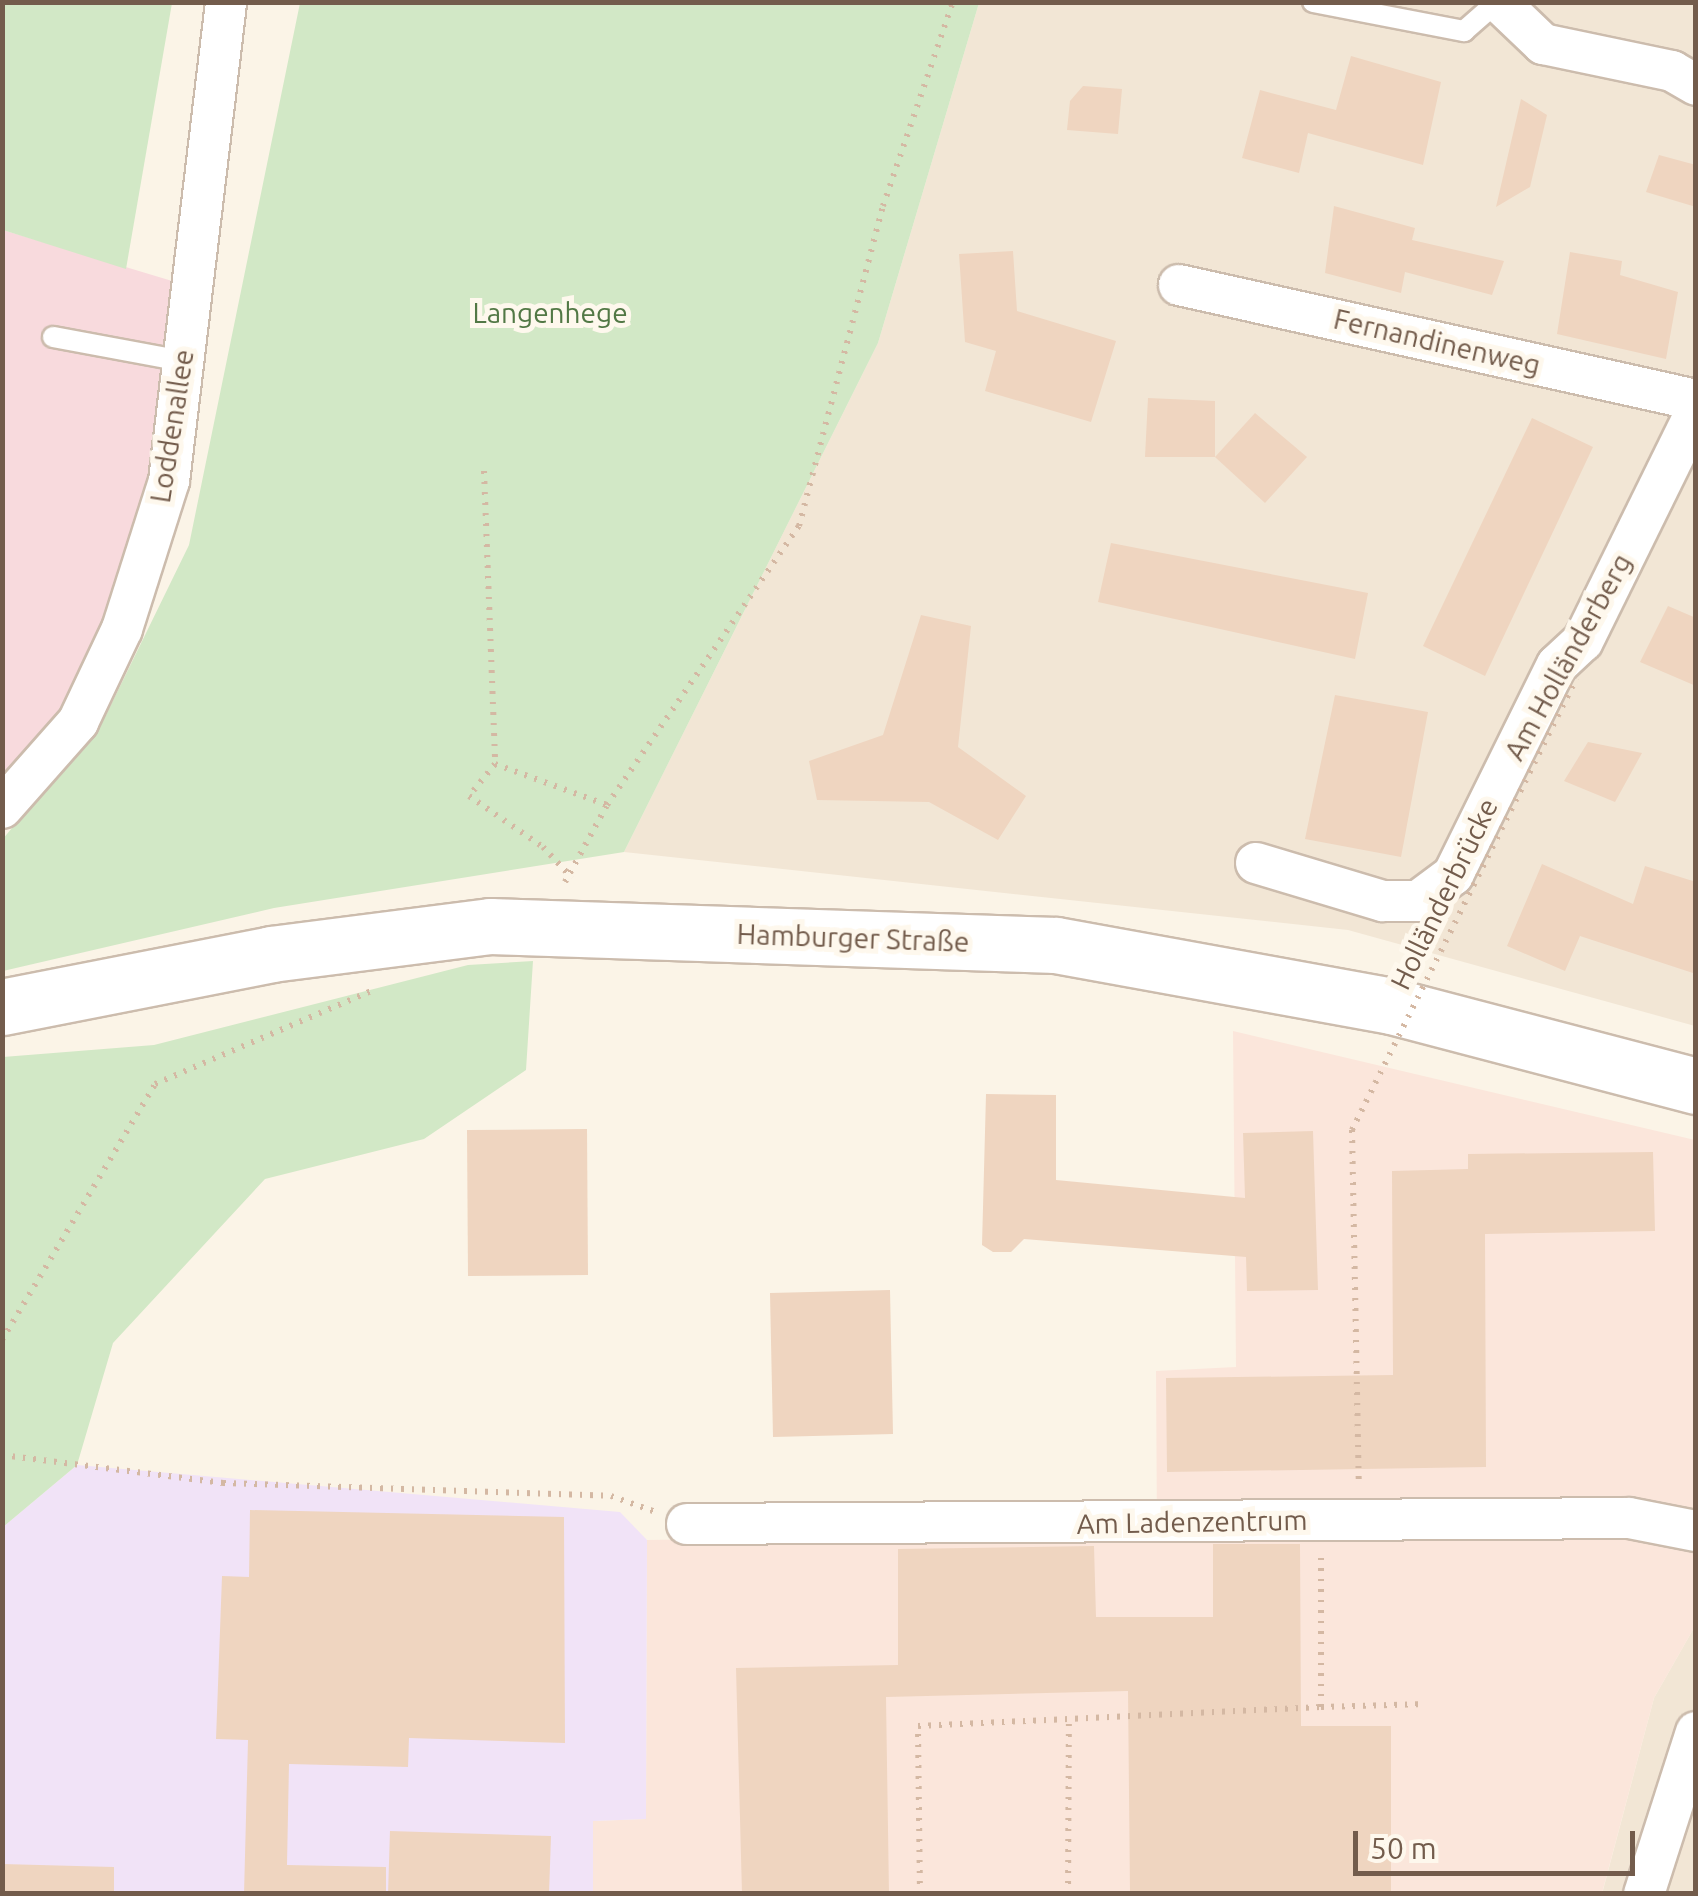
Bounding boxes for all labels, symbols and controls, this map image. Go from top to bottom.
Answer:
park label: Langenhege [472,296,628,330]
street label: Fernandinenweg [1330,302,1544,382]
street label: Loddenallee [143,347,201,505]
street label: Am Holländerberg [1497,548,1639,766]
street label: Holländerbrücke [1383,793,1505,995]
street label: Hamburger Straße [736,917,970,959]
street label: Am Ladenzentrum [1076,1503,1308,1541]
scale bar [1358,1811,1640,1873]
text: 50 m [1370,1831,1437,1865]

